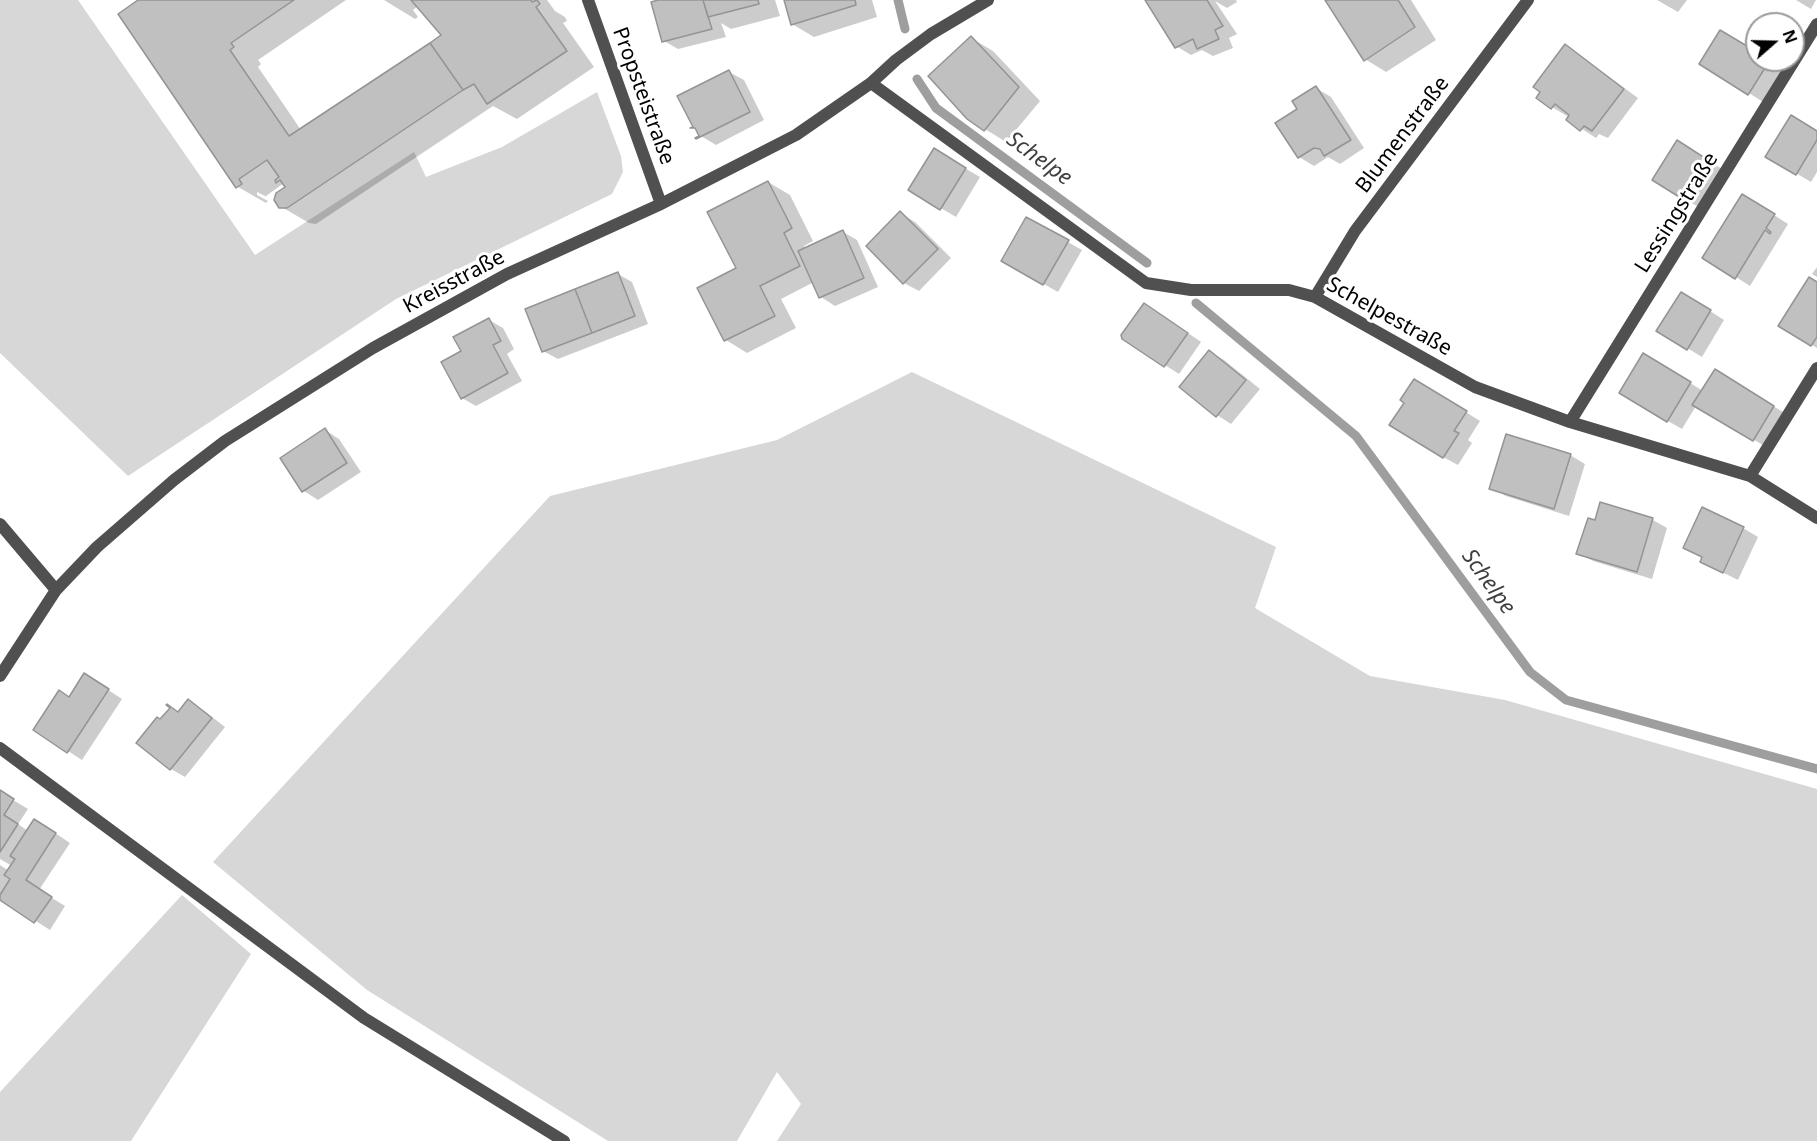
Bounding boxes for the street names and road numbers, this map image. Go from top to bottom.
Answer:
street label: Propsteistraße [606,24,680,168]
street label: Blumenstraße [1351,72,1455,198]
street label: Lessingstraße [1630,148,1724,278]
street label: Kreisstraße [399,245,509,319]
street label: Schelpestraße [1322,272,1456,362]

